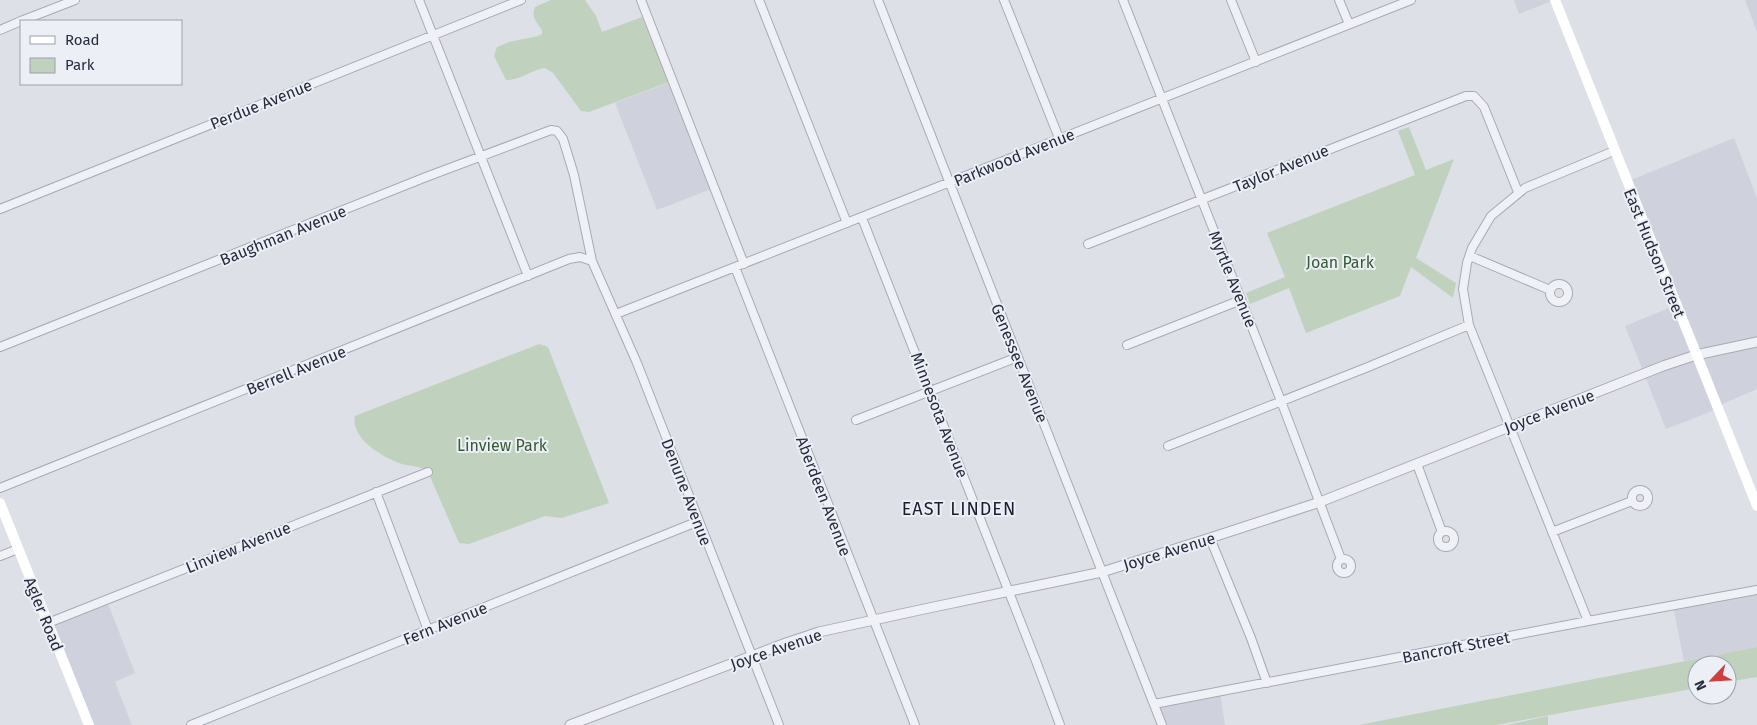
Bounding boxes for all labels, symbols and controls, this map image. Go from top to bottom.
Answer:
legend [20,20,182,85]
text: Road [65,31,100,49]
text: Park [65,56,95,74]
street label: Perdue Avenue [207,75,315,134]
street label: Parkwood Avenue [951,125,1077,190]
street label: Taylor Avenue [1231,141,1332,196]
street label: East Hudson Street [1620,186,1689,321]
street label: Baughman Avenue [217,201,349,269]
street label: Myrtle Avenue [1204,228,1261,330]
park label: Joan Park [1306,253,1375,272]
street label: Genessee Avenue [987,301,1052,425]
street label: Berrell Avenue [244,342,349,399]
street label: Minnesota Avenue [907,350,972,481]
street label: Joyce Avenue [1501,386,1597,437]
street label: Aberdeen Avenue [792,434,855,559]
park label: Linview Park [457,436,548,455]
street label: Denune Avenue [657,436,716,548]
district label: EAST LINDEN [902,498,1016,520]
street label: Linview Avenue [183,518,294,577]
street label: Joyce Avenue [1121,528,1218,575]
street label: Agler Road [20,574,67,654]
street label: Fern Avenue [400,598,490,649]
street label: Joyce Avenue [728,625,824,674]
street label: Bancroft Street [1401,628,1512,667]
north arrow [1687,655,1737,705]
text: N [1691,677,1710,693]

